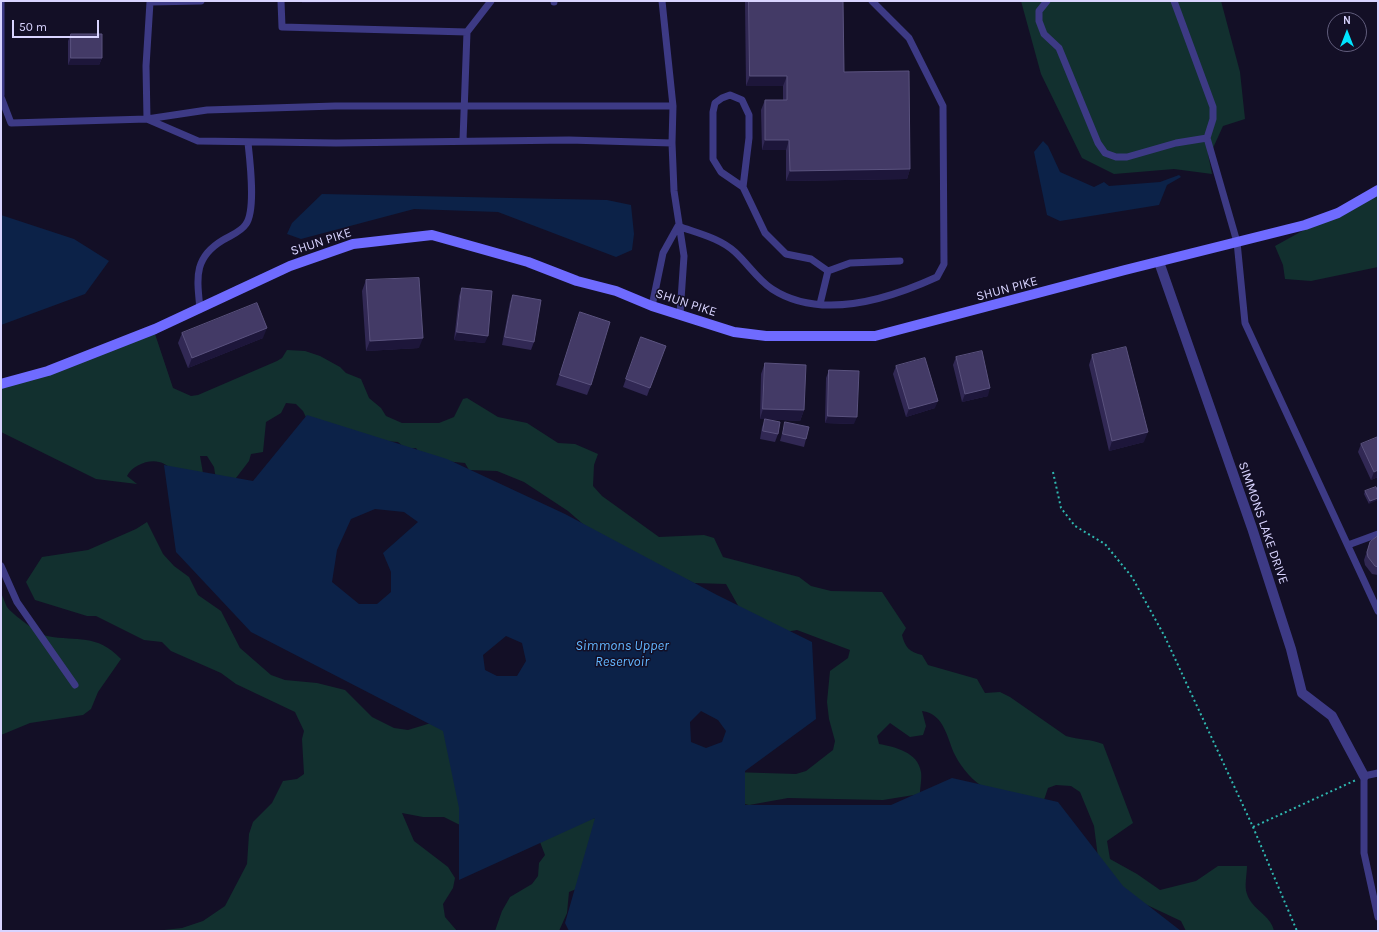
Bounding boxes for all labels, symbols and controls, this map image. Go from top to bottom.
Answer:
scale bar [14,12,101,38]
north arrow [1327,12,1367,52]
text: N [1343,14,1351,27]
text: 50 m [19,20,47,34]
street label: SHUN PIKE [289,225,353,259]
street label: SHUN PIKE [975,273,1039,305]
street label: SHUN PIKE [654,286,718,320]
street label: SIMMONS LAKE DRIVE [1235,460,1291,586]
water label: Simmons Upper Reservoir [575,638,669,670]

